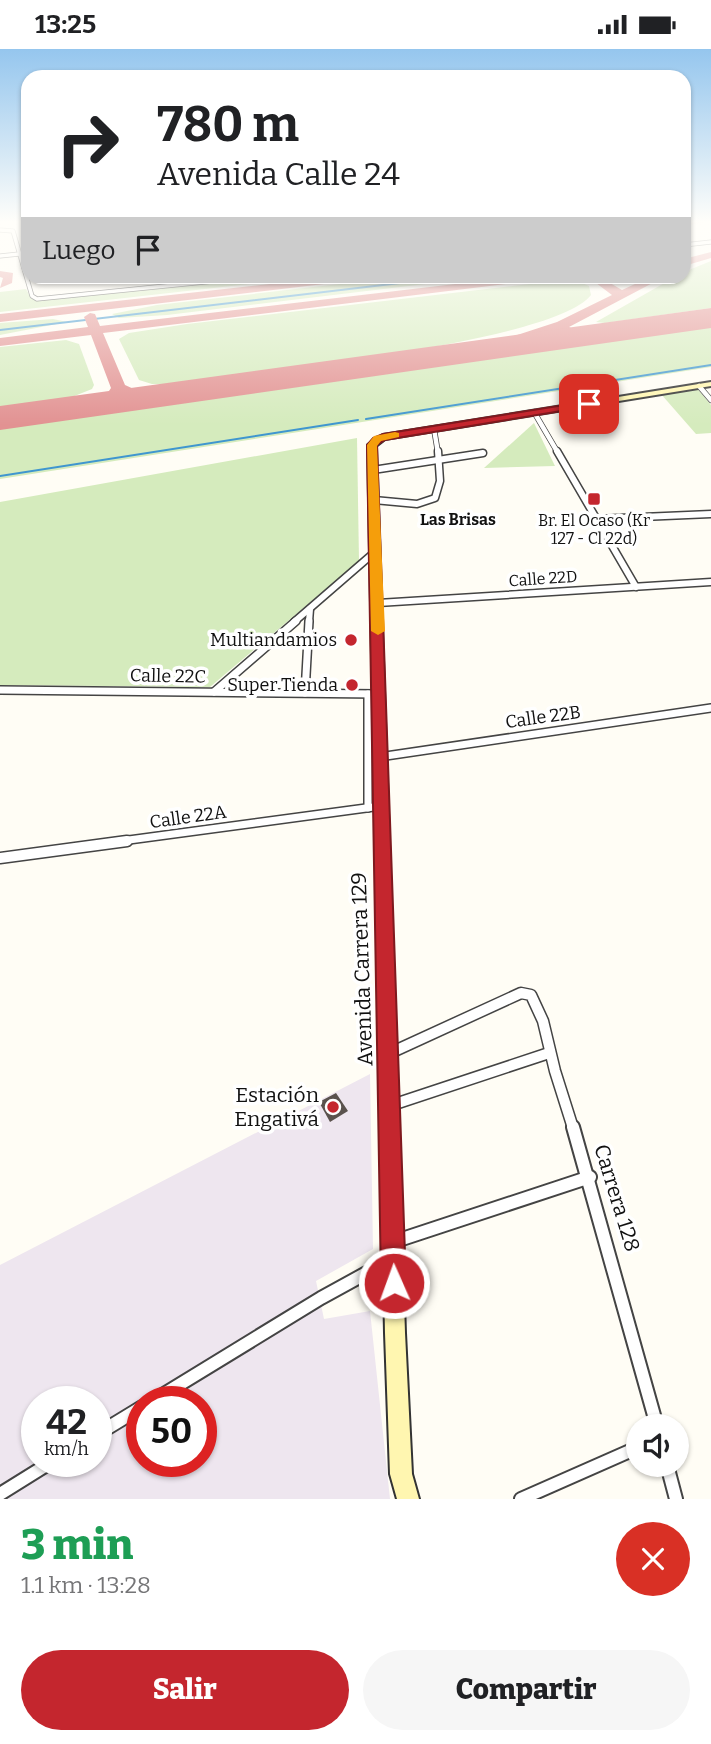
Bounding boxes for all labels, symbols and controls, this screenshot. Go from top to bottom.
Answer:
text: 13:25 [35,9,96,40]
text: 780 m [157,95,299,154]
icon: right [42,98,133,189]
text: Avenida Calle 24 [157,155,400,193]
icon: arrive [129,231,167,269]
text: Luego [42,235,115,266]
pin [559,374,619,434]
icon: arrive [570,385,608,423]
marker: Br. El Ocaso (Kr 127 - Cl 22d) [586,491,602,507]
district label: Las Brisas [420,510,496,529]
place label: Br. El Ocaso (Kr 127 - Cl 22d) [538,511,650,548]
street label: Calle 22D [508,567,578,590]
place label: Multiandamios [210,629,337,651]
marker: Multiandamios [343,632,359,648]
street label: Calle 22C [130,664,206,688]
place label: Super Tienda [227,674,338,696]
marker: Super Tienda [344,677,360,693]
street label: Calle 22B [504,701,582,733]
street label: Calle 22A [148,801,228,833]
street label: Avenida Carrera 129 [346,872,378,1066]
place label: Estación Engativá [234,1082,319,1132]
marker: Estación Engativá [325,1099,341,1115]
street label: Carrera 128 [588,1141,646,1255]
position arrow [357,1246,431,1320]
speed limit sign: 50 [126,1386,217,1477]
text: 42 [46,1401,87,1443]
map controls [626,1414,689,1477]
button: sound [626,1414,689,1477]
text: km/h [44,1438,89,1460]
text: 3 min [21,1520,134,1570]
button: close [616,1522,690,1596]
text: 1.1 km · 13:28 [21,1571,151,1599]
button: Salir [21,1650,349,1730]
button: Compartir [363,1650,690,1730]

